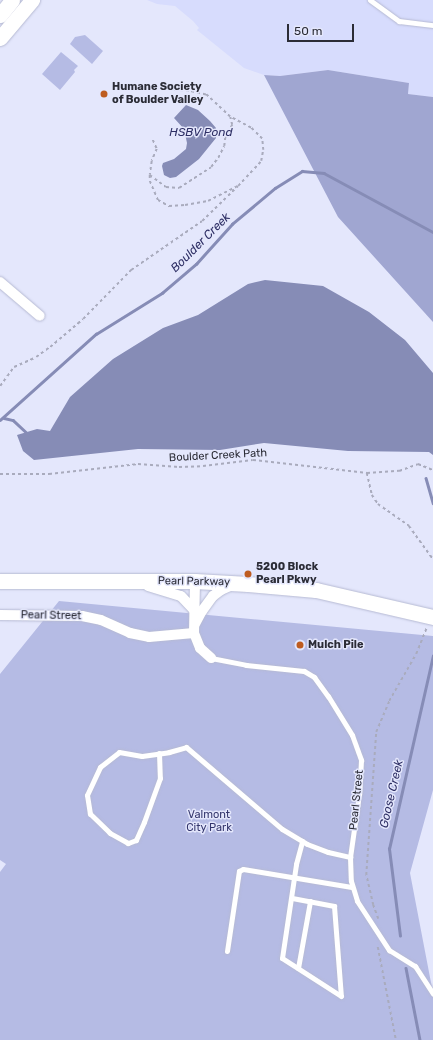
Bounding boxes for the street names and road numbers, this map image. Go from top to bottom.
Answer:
street label: Boulder Creek Path [168,447,268,465]
street label: Pearl Parkway [158,575,230,589]
street label: Pearl Street [21,609,81,623]
street label: Pearl Street [347,769,367,831]

